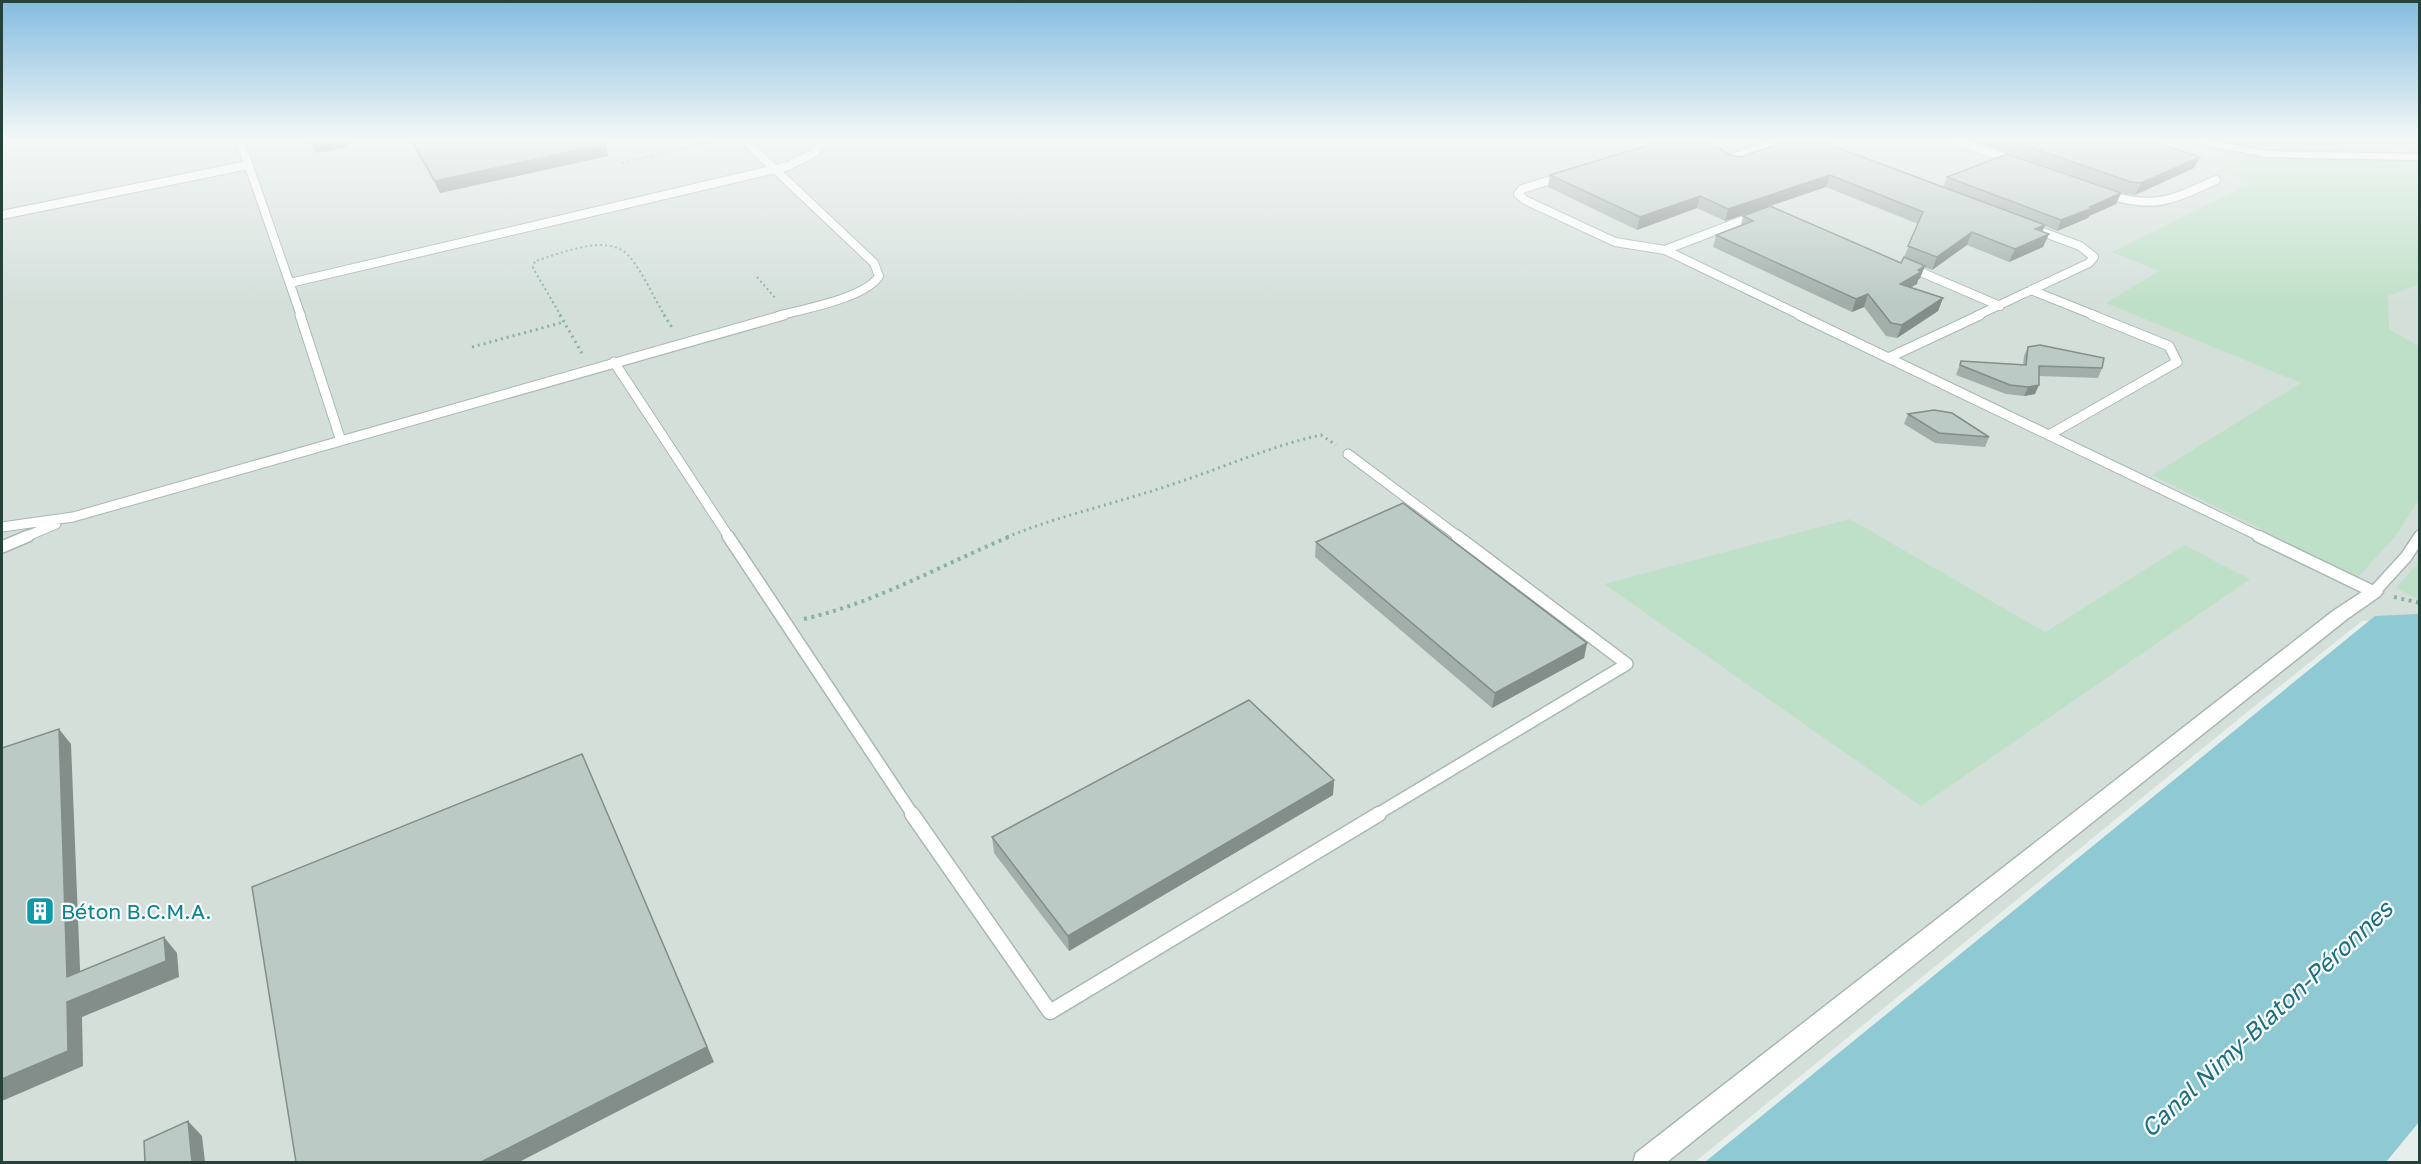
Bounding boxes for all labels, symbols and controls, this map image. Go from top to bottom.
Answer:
water label: Canal Nimy-Blaton-Péronnes [2134,893,2399,1143]
building icon: Béton B.C.M.A. [24,895,56,927]
place label: Béton B.C.M.A. [61,898,211,924]

